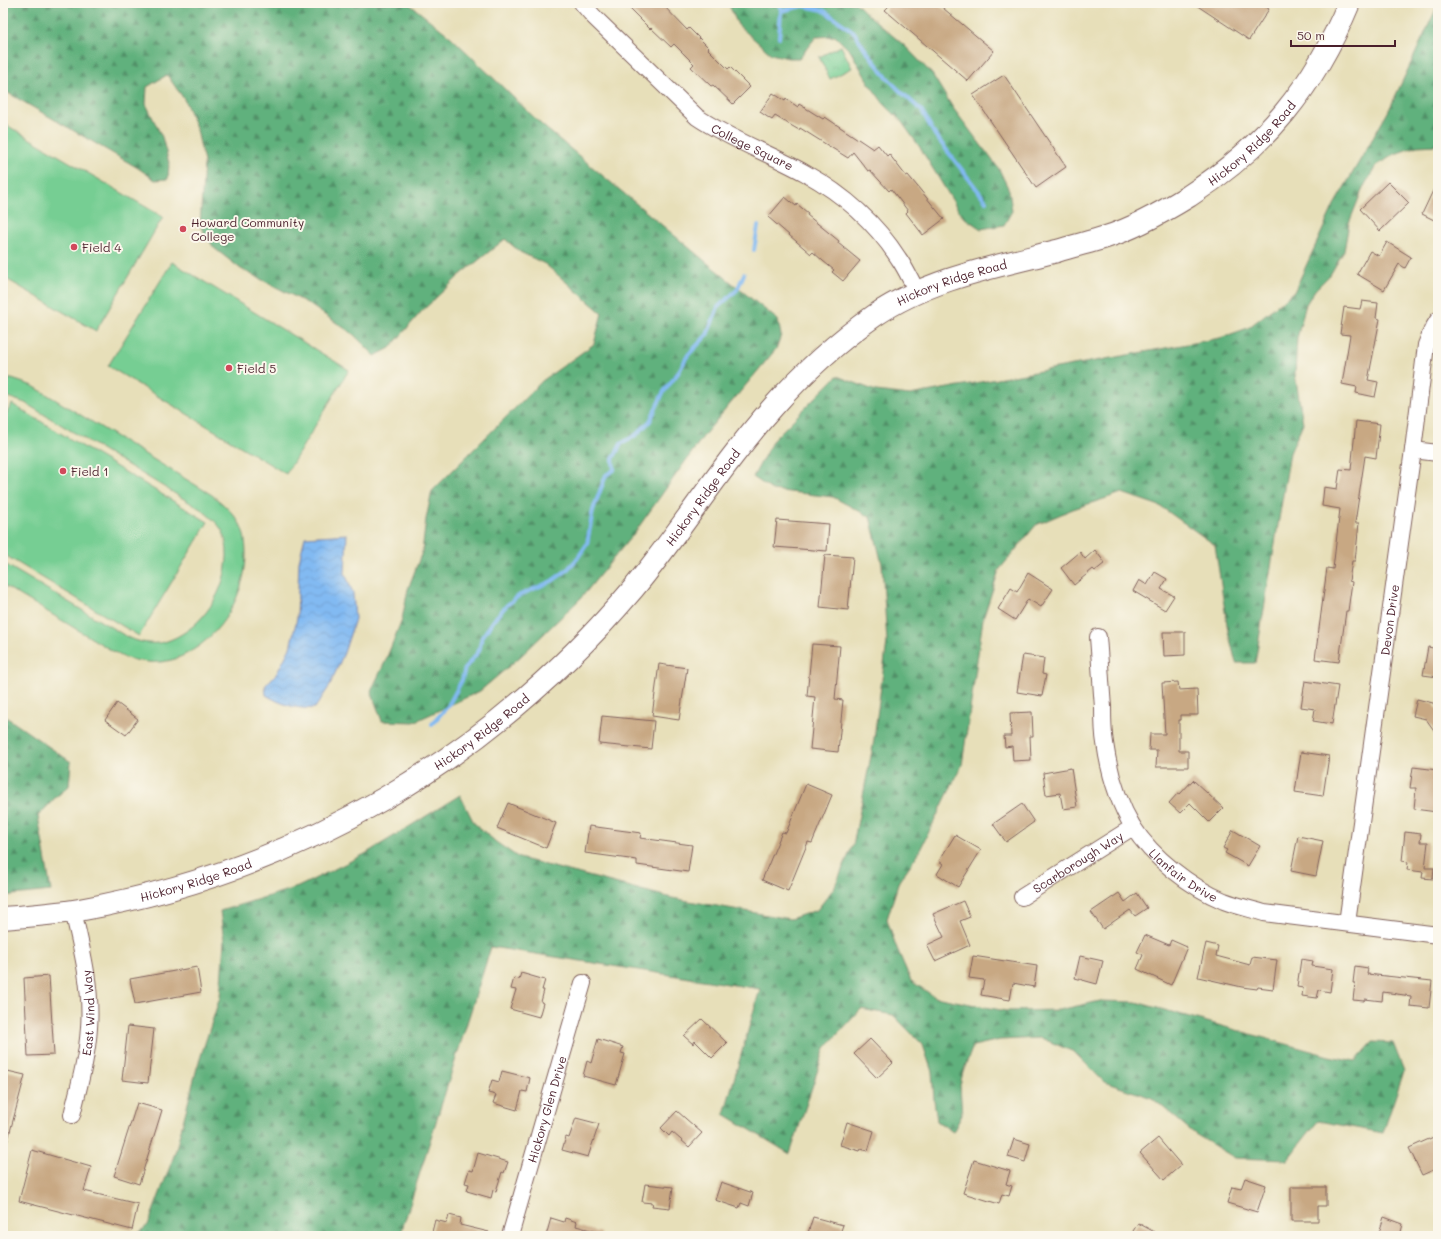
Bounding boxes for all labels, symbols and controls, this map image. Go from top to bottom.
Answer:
scale bar [1291,22,1395,48]
text: 50 m [1297,27,1325,43]
street label: Hickory Ridge Road [1204,97,1299,189]
street label: College Square [709,120,796,174]
place label: Howard Community College [191,214,304,244]
marker: Howard Community College [178,224,188,234]
place label: Field 4 [82,239,121,255]
marker: Field 4 [69,242,79,252]
street label: Hickory Ridge Road [894,256,1009,309]
place label: Field 5 [237,360,276,376]
marker: Field 5 [224,363,234,373]
street label: Hickory Ridge Road [662,445,744,549]
place label: Field 1 [71,463,109,479]
marker: Field 1 [58,466,68,476]
street label: Devon Drive [1376,583,1402,656]
street label: Hickory Ridge Road [430,690,533,773]
street label: Scarborough Way [1030,827,1126,896]
street label: Llanfair Drive [1146,845,1220,905]
street label: Hickory Ridge Road [138,855,254,905]
street label: East Wind Way [78,969,98,1057]
street label: Hickory Glen Drive [524,1054,570,1165]

